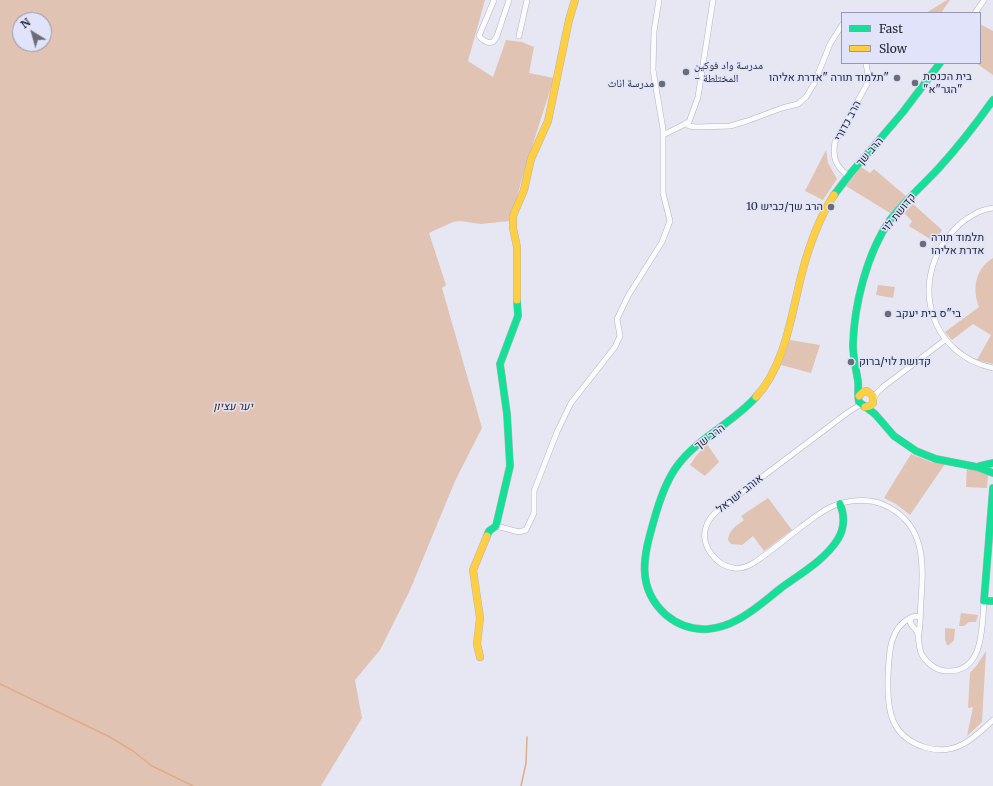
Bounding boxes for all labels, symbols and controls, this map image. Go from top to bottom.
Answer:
north arrow [12,12,52,52]
legend [841,12,981,64]
text: N [18,15,33,31]
text: Fast [879,21,903,36]
text: Slow [879,41,907,56]
place label: مدرسة واد فوكين - المختلطة [694,59,763,85]
marker: مدرسة واد فوكين - المختلطة [681,67,691,77]
place label: בית הכנסת "הגר"א" [923,70,972,96]
place label: תלמוד תורה "אדרת אליהו" [769,71,889,85]
marker: תלמוד תורה "אדרת אליהו" [892,73,902,83]
place label: مدرسة اناث [608,77,654,91]
marker: בית הכנסת "הגר"א" [910,78,920,88]
marker: مدرسة اناث [657,79,667,89]
street label: הרב כדורי [832,99,864,143]
street label: הרב שך [854,135,886,169]
street label: קדושת לוי [879,191,919,235]
place label: הרב שך/כביש 10 [746,200,823,214]
marker: הרב שך/כביש 10 [826,202,836,212]
place label: תלמוד תורה אדרת אליהו [931,231,984,257]
marker: תלמוד תורה אדרת אליהו [918,239,928,249]
place label: בי"ס בית יעקב [896,307,961,321]
marker: בי"ס בית יעקב [883,309,893,319]
place label: קדושת לוי/ברוק [859,355,931,369]
marker: קדושת לוי/ברוק [846,357,856,367]
park label: יער עציון [213,400,253,414]
street label: הרב שך [692,421,728,453]
street label: אוהב ישראל [714,472,766,516]

